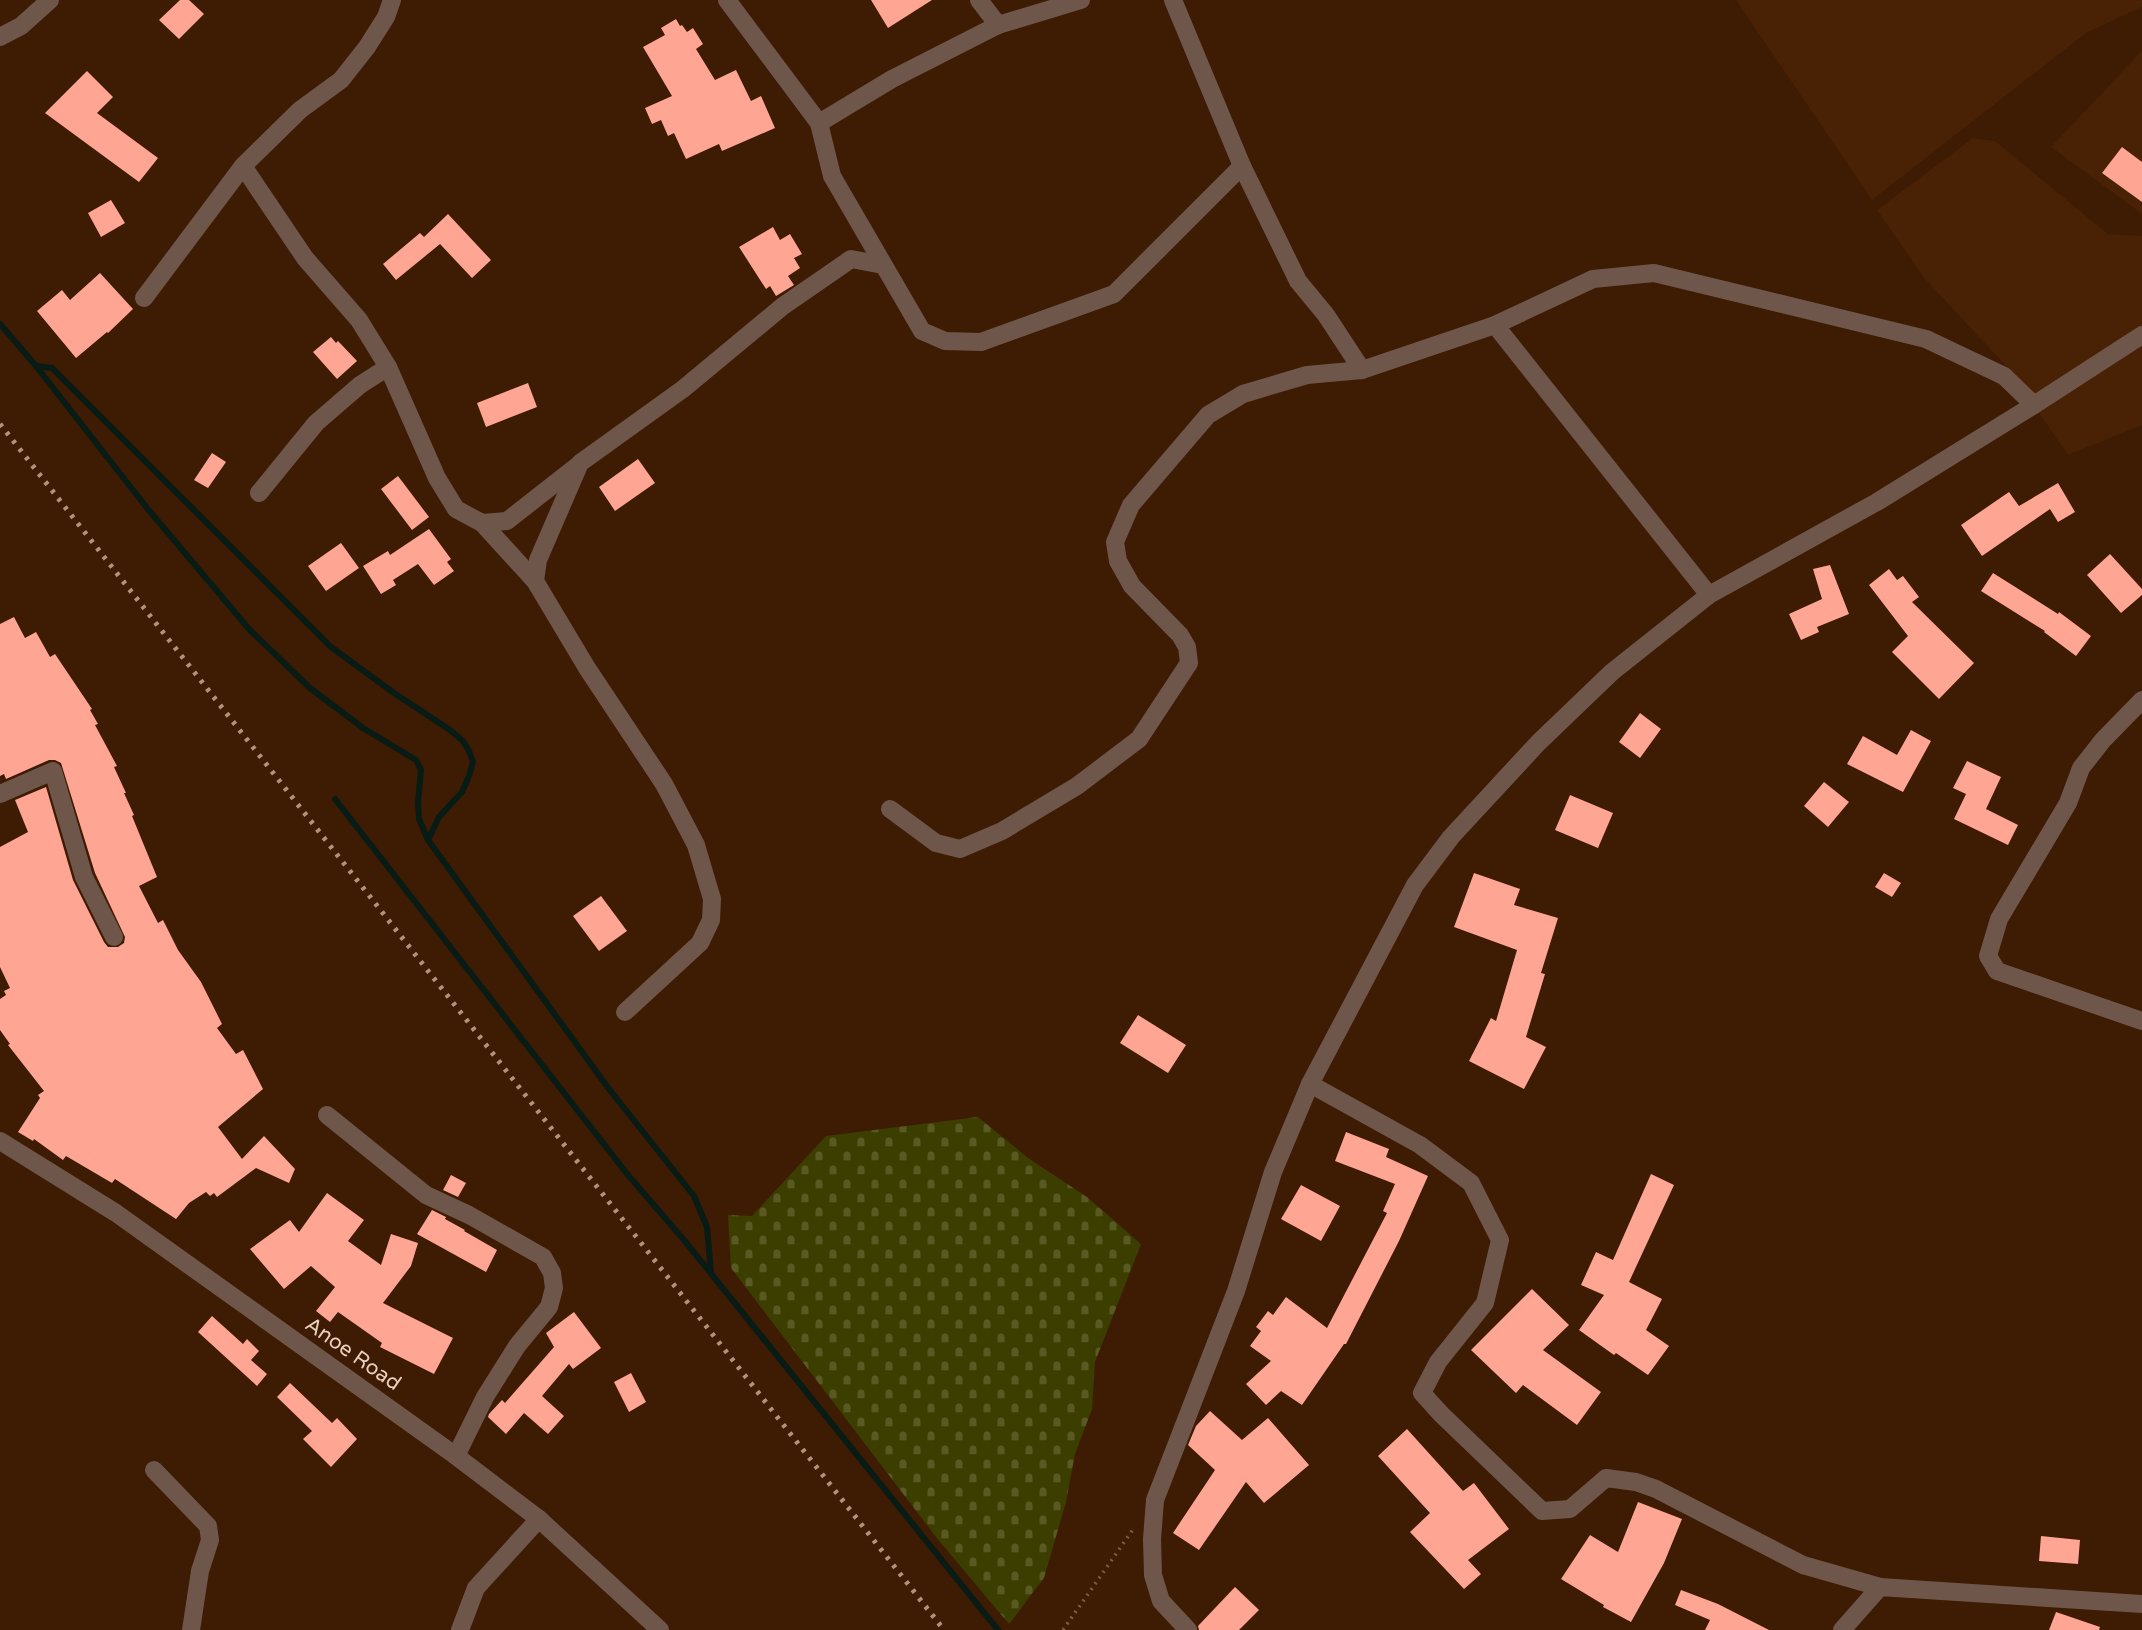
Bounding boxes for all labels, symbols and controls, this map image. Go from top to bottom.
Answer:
street label: Anoe Road [300,1312,406,1396]

